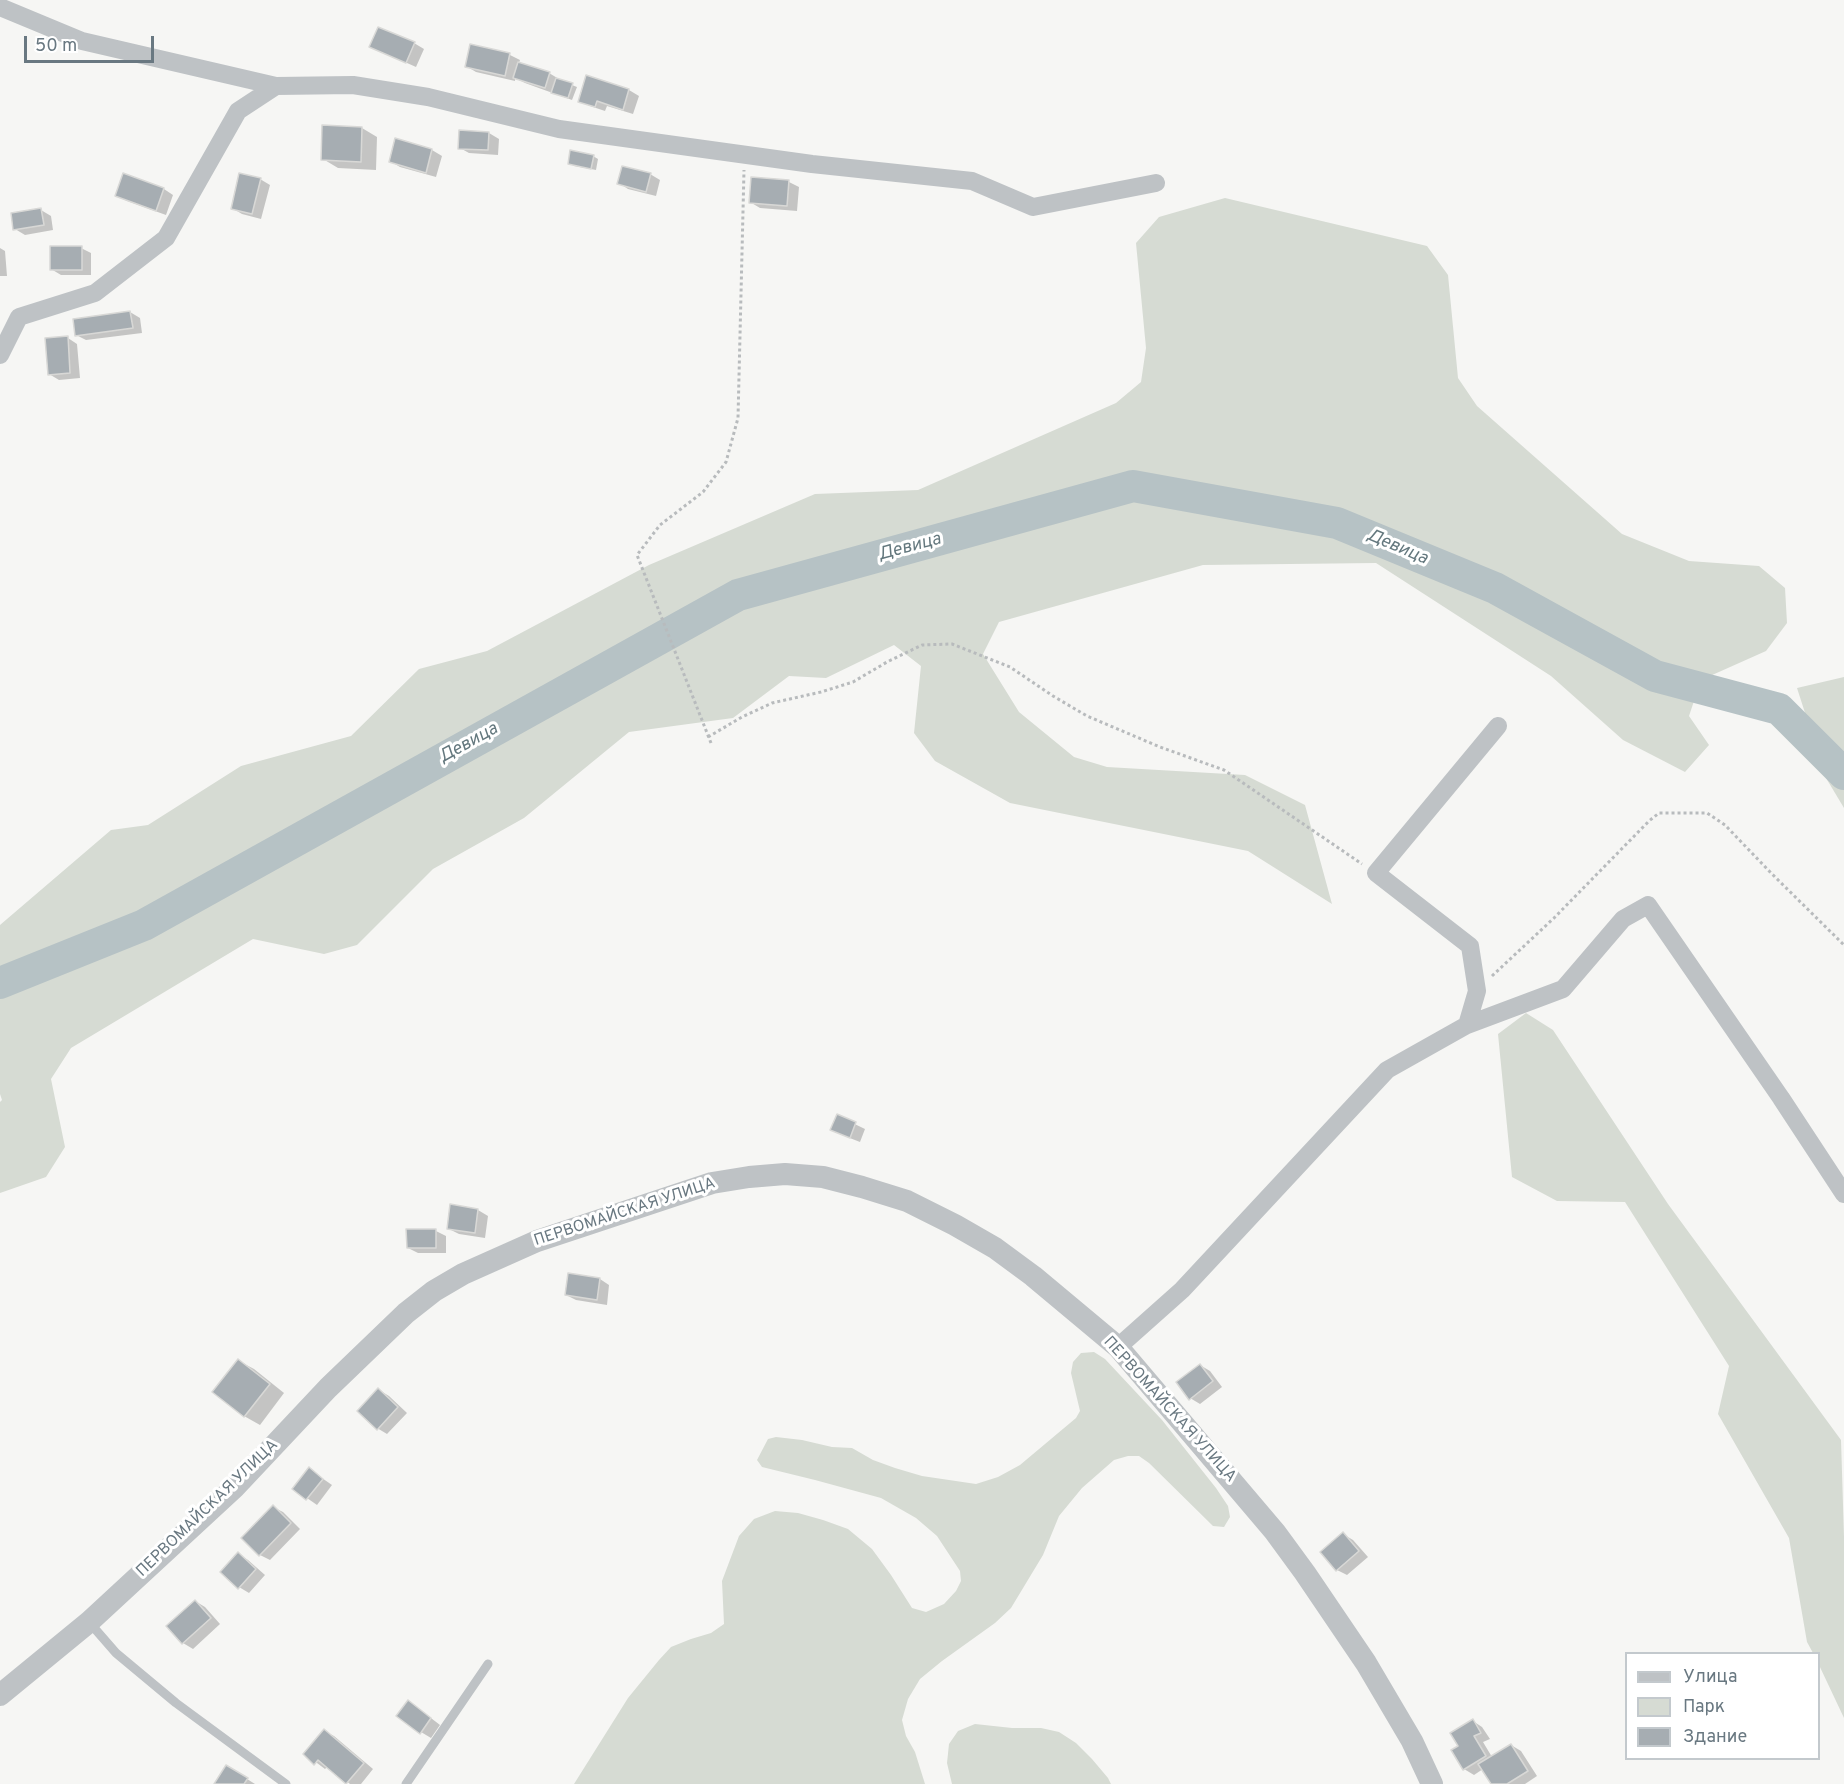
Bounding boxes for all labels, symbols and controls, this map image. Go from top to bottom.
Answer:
scale bar [27,24,158,62]
text: 50 m [35,35,77,58]
water label: Девица [1363,526,1431,570]
water label: Девица [876,529,944,567]
water label: Девица [436,719,502,769]
street label: ПЕРВОМАЙСКАЯ УЛИЦА [532,1175,718,1251]
street label: ПЕРВОМАЙСКАЯ УЛИЦА [1098,1333,1240,1487]
street label: ПЕРВОМАЙСКАЯ УЛИЦА [133,1436,283,1582]
legend [1625,1652,1820,1760]
text: Улица [1683,1666,1737,1689]
text: Парк [1683,1696,1725,1719]
text: Здание [1683,1726,1747,1749]

